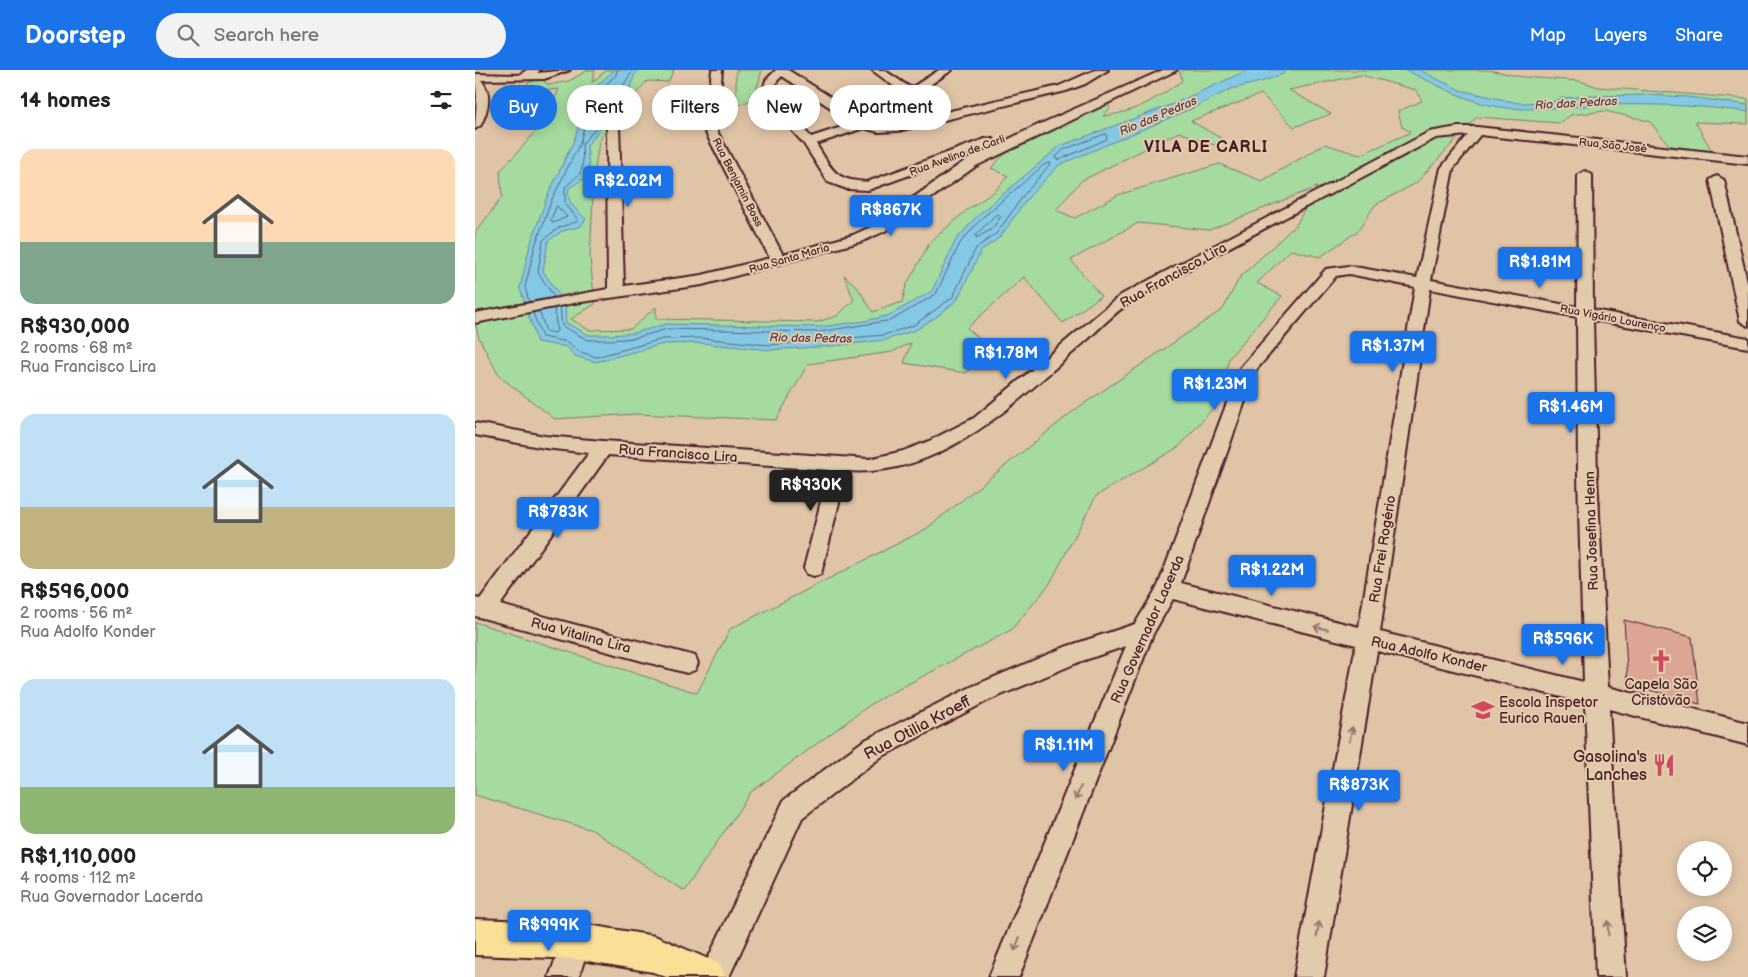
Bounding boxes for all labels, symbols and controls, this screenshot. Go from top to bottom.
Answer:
search box [156,13,506,58]
text: Doorstep [25,21,126,50]
icon: search [174,21,202,49]
text: Search here [214,24,319,47]
text: Map [1530,25,1566,46]
text: Layers [1594,25,1647,46]
text: Share [1675,25,1723,46]
chip: Buy [490,85,557,130]
chip: Rent [567,85,642,130]
chip: Filters [652,85,738,130]
chip: New [748,85,820,130]
chip: Apartment [830,85,951,130]
icon: filters [427,86,455,114]
text: 14 homes [20,88,111,113]
water label: Rio das Pedras [1117,93,1199,140]
water label: Rio das Pedras [1534,94,1618,113]
street label: Rua Avelino de Carli [908,132,1007,179]
street label: Rua São José [1578,135,1648,156]
street label: Rua Benjamin Boss [710,136,766,229]
district label: VILA DE CARLI [1144,138,1268,157]
pin: R$2.02M [582,166,674,208]
text: R$2.02M [594,172,662,191]
icon: home [193,181,283,271]
pin: R$867K [850,194,932,237]
text: R$867K [861,201,921,220]
street label: Rua Francisco Lira [1117,239,1230,312]
street label: Rua Santa Maria [748,241,831,276]
pin: R$1.81M [1494,246,1586,289]
text: R$1.81M [1509,253,1571,272]
street label: Rua Vigário Lourenço [1559,302,1667,335]
text: R$930,000 [20,314,130,339]
water label: Rio das Pedras [770,330,852,347]
pin: R$1.37M [1347,330,1439,373]
text: R$1.37M [1361,337,1425,356]
pin: R$1.78M [960,338,1052,380]
text: 2 rooms · 68 m² [20,339,133,358]
text: R$1.78M [974,344,1038,363]
text: Rua Francisco Lira [20,358,156,377]
pin: R$1.23M [1169,368,1261,411]
text: R$1.23M [1183,375,1247,394]
pin: R$1.46M [1525,392,1617,434]
text: R$1.46M [1539,398,1603,417]
street label: Rua Francisco Lira [618,441,738,466]
icon: home [193,446,283,536]
pin: R$930K [770,470,852,512]
street label: Rua Josefina Henn [1581,471,1602,591]
text: R$930K [780,476,842,495]
street label: Rua Frei Rogério [1366,494,1399,604]
pin: R$783K [517,496,599,539]
text: R$783K [528,503,588,522]
street label: Rua Governador Lacerda [1107,552,1188,706]
pin: R$1.22M [1226,554,1318,597]
text: R$1.22M [1240,561,1304,580]
text: R$596,000 [20,579,129,604]
text: 2 rooms · 56 m² [20,604,132,623]
street label: Rua Vitalina Lira [529,614,633,657]
text: Rua Adolfo Konder [20,623,155,642]
one-way arrow [1313,623,1329,632]
pin: R$596K [1522,624,1604,666]
text: R$596K [1533,630,1593,649]
street label: Rua Adolfo Konder [1369,633,1489,676]
church icon: Capela São Cristóvão [1648,648,1674,674]
place label: Capela São Cristóvão [1624,676,1698,709]
street label: Rua Otilia Kroeff [861,692,975,764]
place label: Escola Inspetor Eurico Rauen [1499,694,1599,727]
school or university icon: Escola Inspetor Eurico Rauen [1470,697,1496,723]
icon: home [193,711,283,801]
one-way arrow [1347,727,1357,743]
pin: R$1.11M [1018,730,1110,772]
text: R$1.11M [1034,736,1094,755]
place label: Gasolina's Lanches [1573,748,1647,785]
restaurant icon: Gasolina's Lanches [1651,752,1677,778]
pin: R$873K [1318,770,1400,812]
text: R$873K [1329,776,1389,795]
one-way arrow [1072,786,1081,801]
map controls [1677,841,1732,961]
button: locate [1677,841,1732,896]
text: R$1,110,000 [20,844,136,869]
text: 4 rooms · 112 m² [20,869,136,888]
text: Rua Governador Lacerda [20,888,203,907]
button: layers [1677,906,1732,961]
pin: R$999K [508,910,590,952]
text: R$999K [519,916,579,935]
one-way arrow [1313,921,1323,937]
one-way arrow [1604,921,1613,937]
one-way arrow [1012,936,1021,951]

